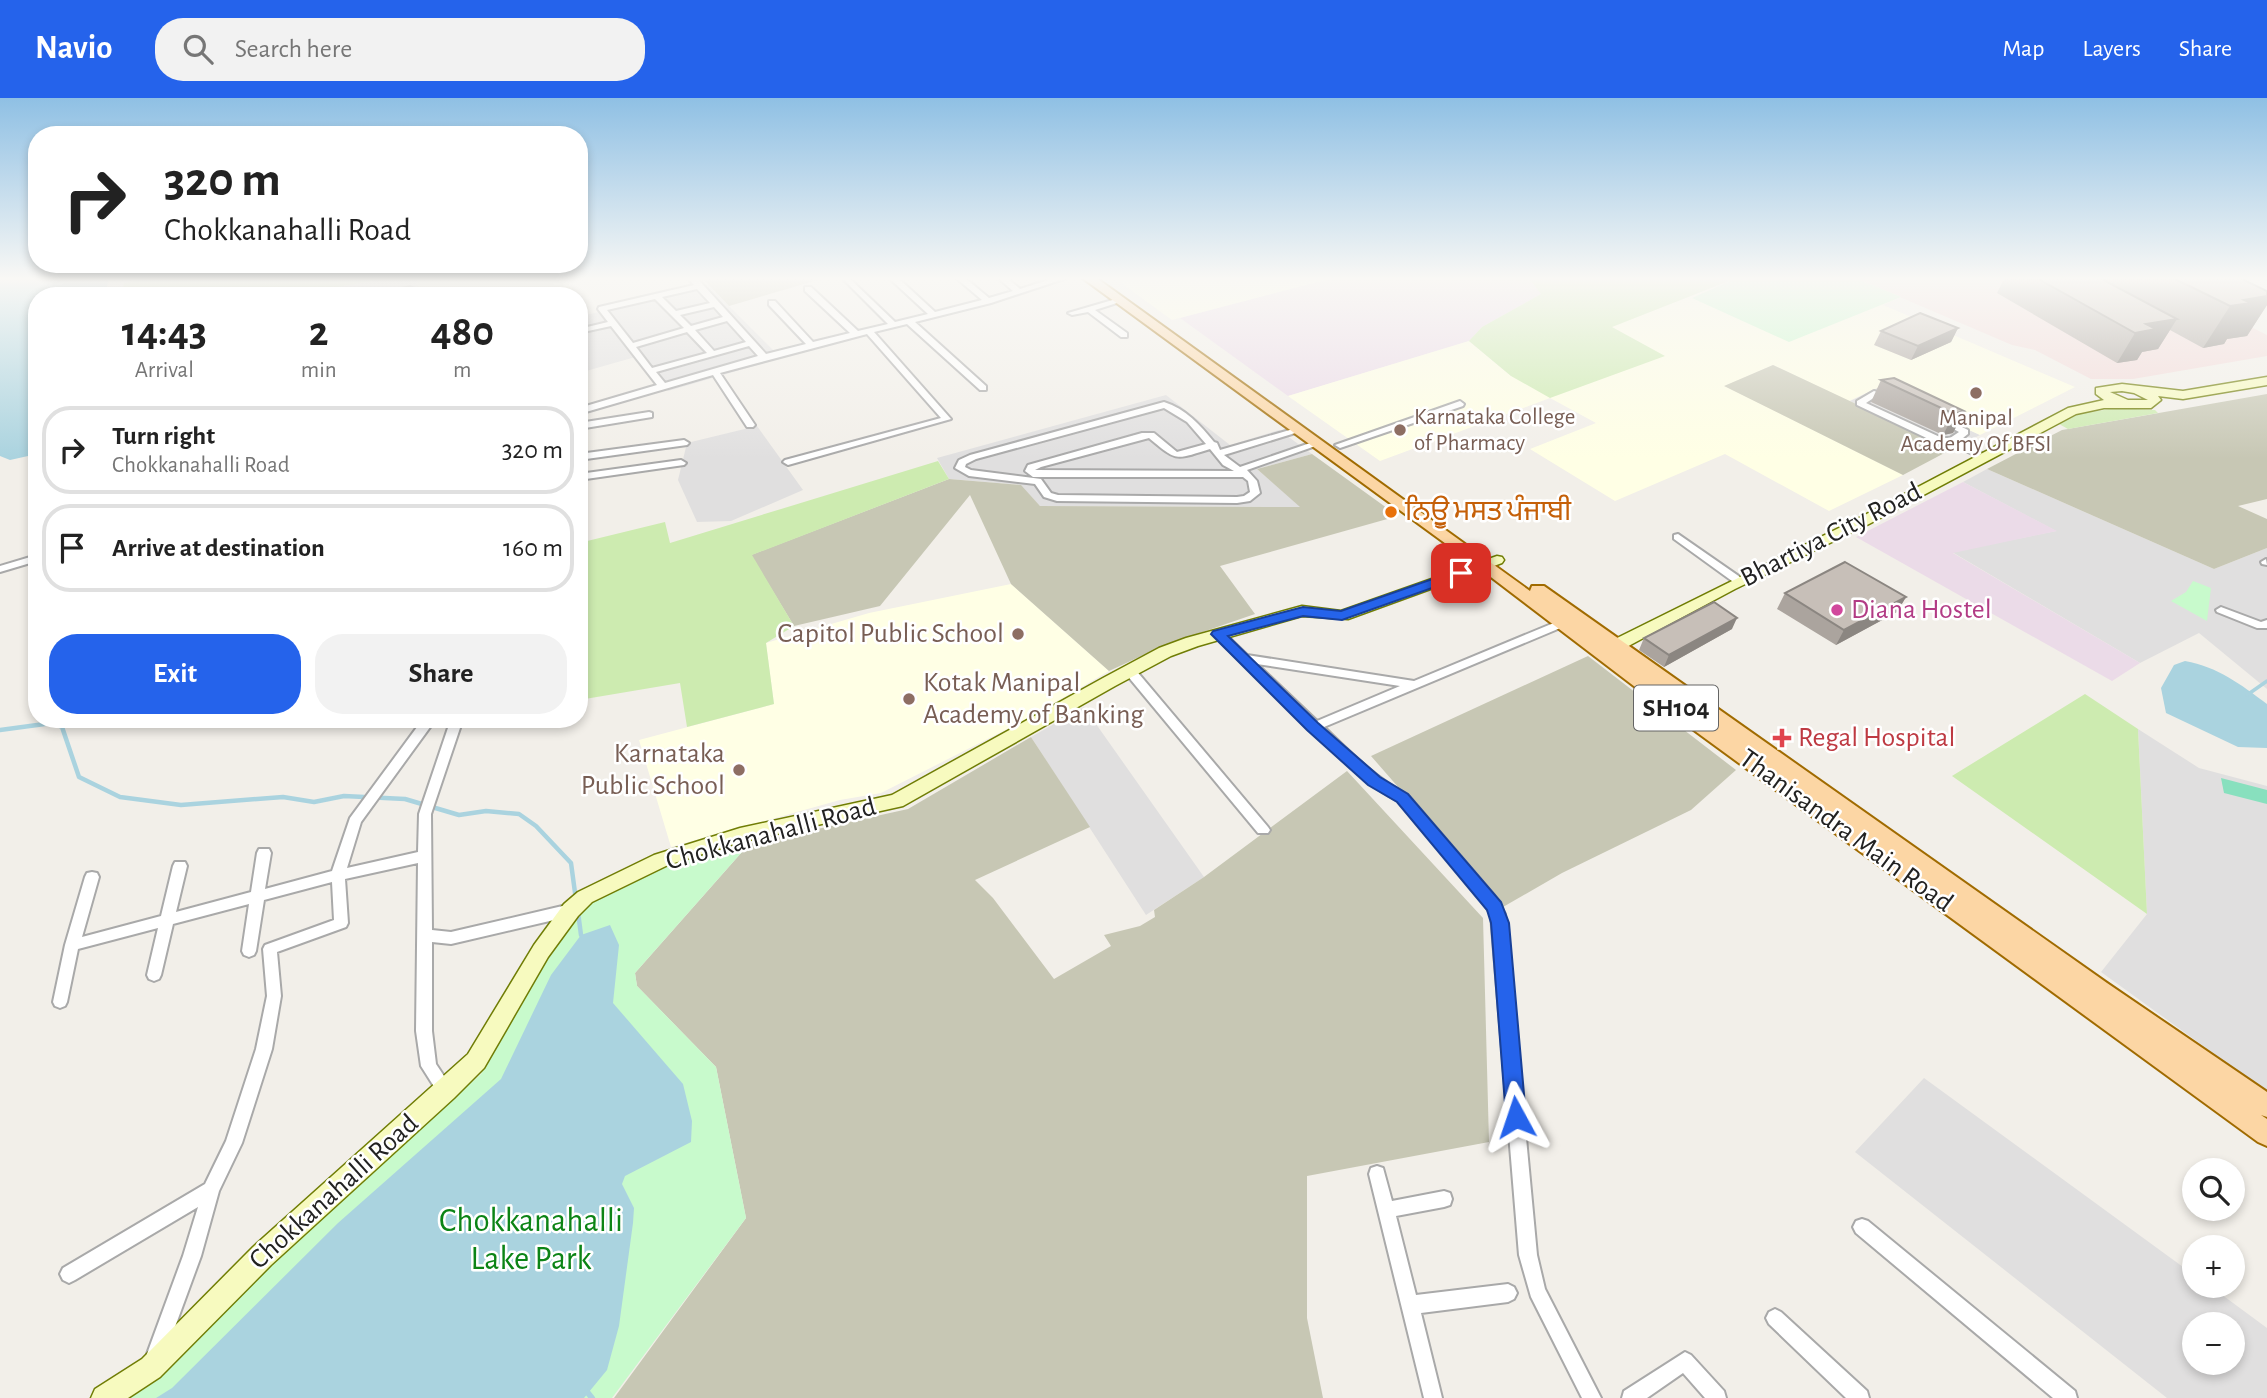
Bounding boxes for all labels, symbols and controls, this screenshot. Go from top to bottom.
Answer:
search box [155,18,645,81]
icon: search [179,30,217,68]
text: Navio [35,32,113,65]
text: Search here [235,36,352,62]
text: Map [2002,37,2044,61]
text: Layers [2082,37,2141,61]
text: Share [2179,37,2232,61]
icon: right [49,154,140,245]
text: 320 m [164,156,281,205]
text: Chokkanahalli Road [164,214,411,246]
text: 14:43 [122,311,207,353]
text: 2 [309,311,329,353]
text: 480 [430,311,494,353]
text: Arrival [135,359,194,382]
text: min [301,359,337,382]
text: m [453,359,471,382]
marker: Manipal Academy Of BFSI [1968,385,1984,401]
place label: Karnataka College of Pharmacy [1414,406,1575,455]
place label: Manipal Academy Of BFSI [1901,407,2051,456]
marker: Karnataka College of Pharmacy [1392,422,1408,438]
text: Turn right [112,423,215,449]
icon: right [53,431,91,469]
text: 320 m [502,437,563,463]
text: Chokkanahalli Road [112,454,290,477]
street label: Bhartiya City Road [1736,477,1926,593]
place label: ਨਿਉੁੂ ਮਸਤ ਪੰਜਾਬੀ [1404,494,1572,529]
marker: ਨਿਉੁੂ ਮਸਤ ਪੰਜਾਬੀ [1383,504,1399,520]
icon: arrive [53,529,91,567]
text: Arrive at destination [112,535,325,561]
text: 160 m [503,535,563,561]
pin [1431,543,1491,603]
icon: arrive [1442,554,1480,592]
place label: Diana Hostel [1851,596,1992,624]
marker: Diana Hostel [1829,602,1845,618]
place label: Capitol Public School [777,620,1004,648]
marker: Capitol Public School [1010,626,1026,642]
button: Exit [49,634,301,714]
button: Share [315,634,567,714]
place label: Kotak Manipal Academy of Banking [923,669,1144,729]
road number: SH104 [1634,686,1718,730]
marker: Kotak Manipal Academy of Banking [901,691,917,707]
place label: Regal Hospital [1798,724,1955,752]
marker: Regal Hospital [1772,728,1792,748]
place label: Karnataka Public School [581,740,725,800]
street label: Thanisandra Main Road [1734,744,1958,918]
marker: Karnataka Public School [731,762,747,778]
street label: Chokkanahalli Road [663,792,879,876]
position arrow [1479,1080,1553,1154]
street label: Chokkanahalli Road [244,1109,424,1275]
map controls [2182,1158,2245,1375]
button: search [2182,1158,2245,1221]
park label: Chokkanahalli Lake Park [439,1205,623,1276]
button: + [2182,1235,2245,1298]
button: − [2182,1312,2245,1375]

